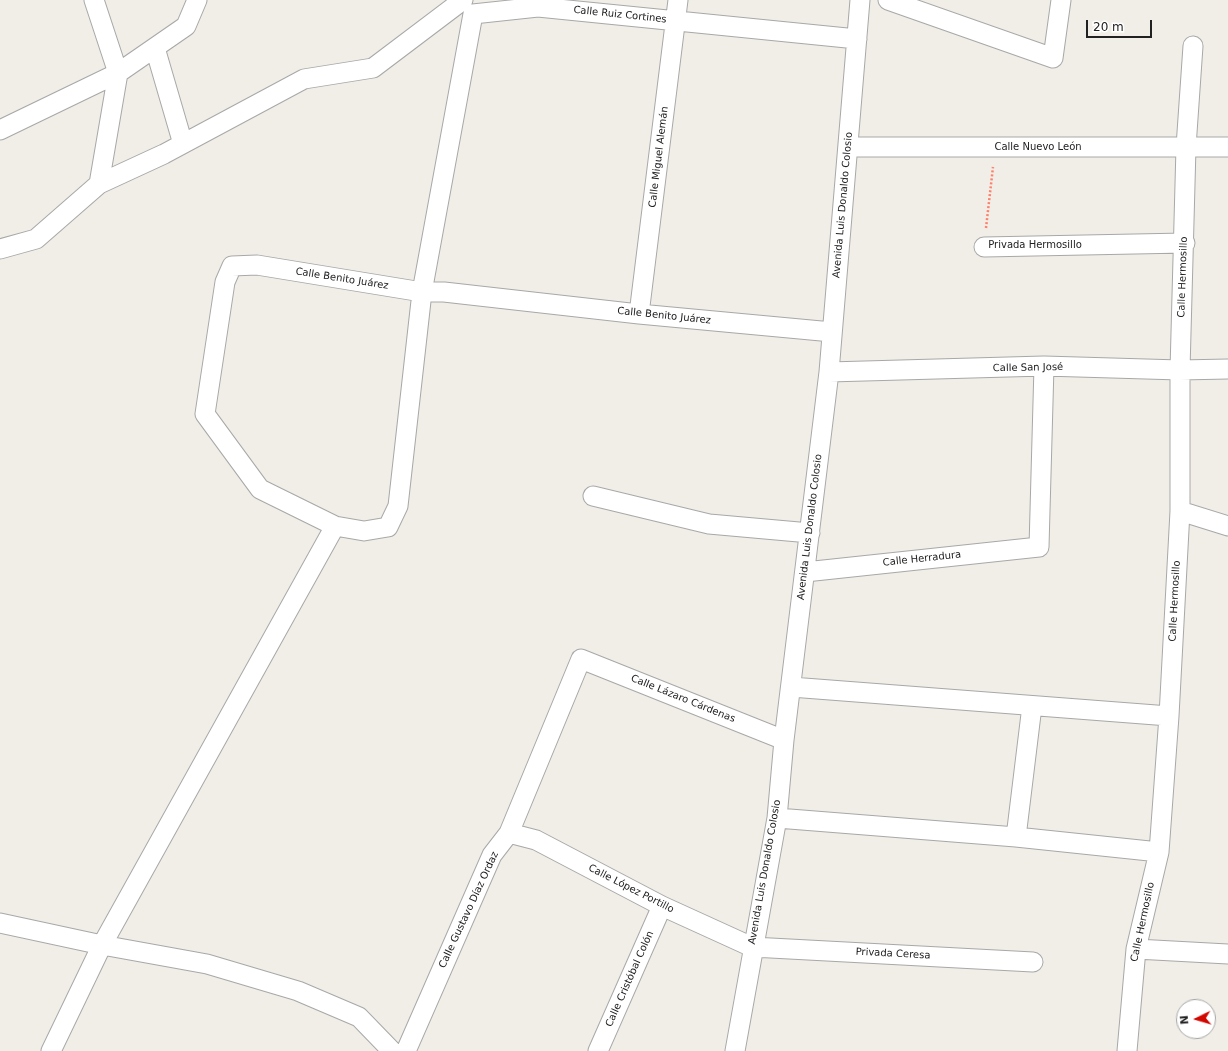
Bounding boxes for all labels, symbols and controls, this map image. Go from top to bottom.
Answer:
street label: Calle Ruiz Cortines [573,4,667,26]
scale bar [1088,12,1154,38]
text: 20 m [1093,20,1124,34]
street label: Calle Miguel Alemán [647,106,671,208]
street label: Avenida Luis Donaldo Colosio [831,131,855,279]
street label: Calle Nuevo León [994,141,1082,153]
street label: Calle Hermosillo [1176,236,1190,318]
street label: Privada Hermosillo [988,239,1082,251]
street label: Calle Benito Juárez [295,266,389,292]
street label: Calle Benito Juárez [617,305,711,327]
street label: Calle San José [993,361,1063,375]
street label: Avenida Luis Donaldo Colosio [795,453,825,601]
street label: Calle Herradura [882,549,962,569]
street label: Calle Hermosillo [1167,560,1183,642]
street label: Calle Lázaro Cárdenas [629,673,737,725]
street label: Avenida Luis Donaldo Colosio [746,799,784,945]
street label: Calle Gustavo Díaz Ordaz [437,850,501,970]
street label: Calle López Portillo [586,862,676,916]
street label: Calle Hermosillo [1129,881,1157,963]
street label: Calle Cristóbal Colón [603,929,657,1029]
street label: Privada Ceresa [855,946,931,962]
north arrow [1176,999,1216,1039]
text: N [1178,1015,1191,1025]

